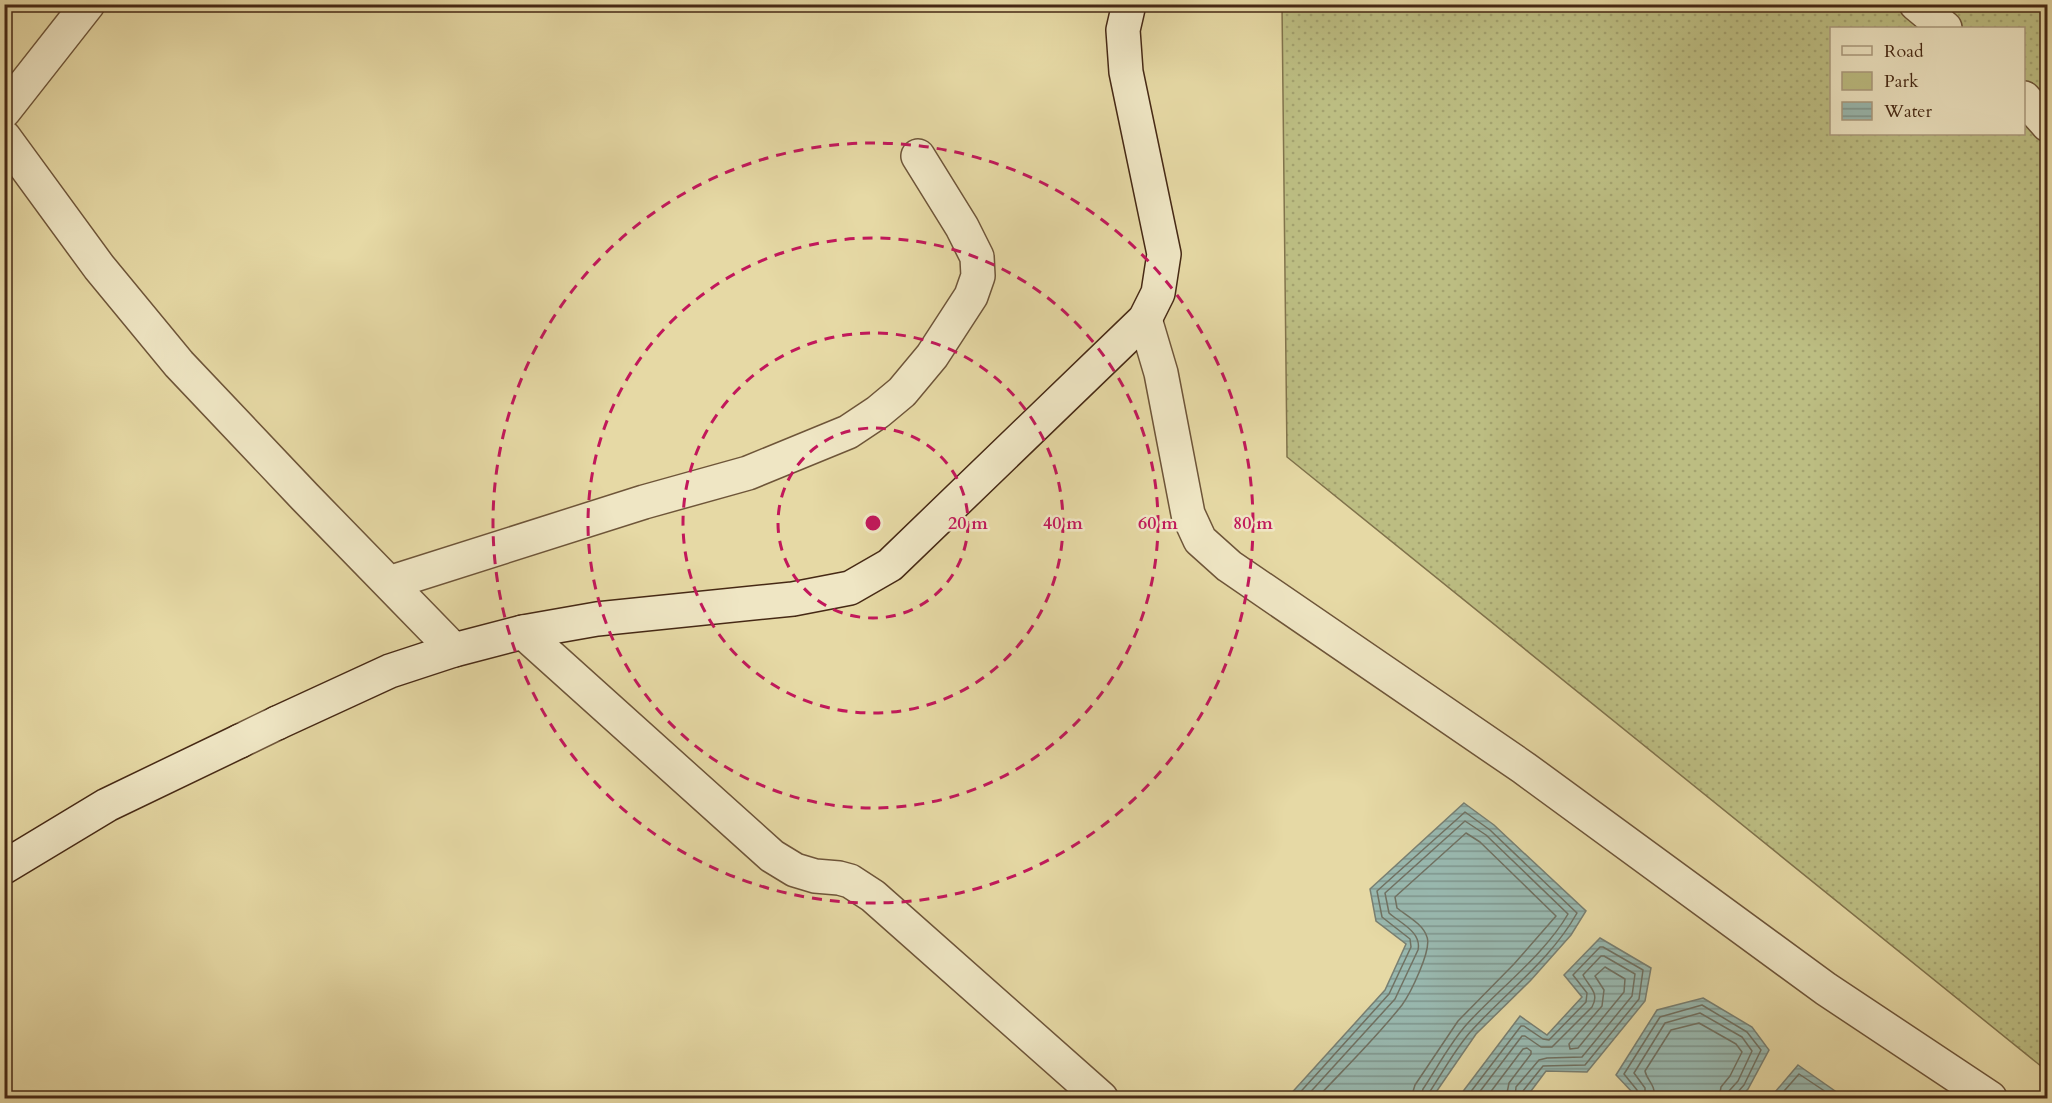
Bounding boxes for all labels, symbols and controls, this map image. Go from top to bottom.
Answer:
legend [1830,27,2025,135]
text: Road [1884,39,1924,64]
text: Park [1884,69,1919,94]
text: Water [1883,99,1933,124]
text: 20 m [948,511,988,536]
text: 40 m [1043,511,1083,536]
text: 60 m [1138,511,1178,536]
text: 80 m [1233,511,1273,536]
centre of rings [863,513,883,533]

